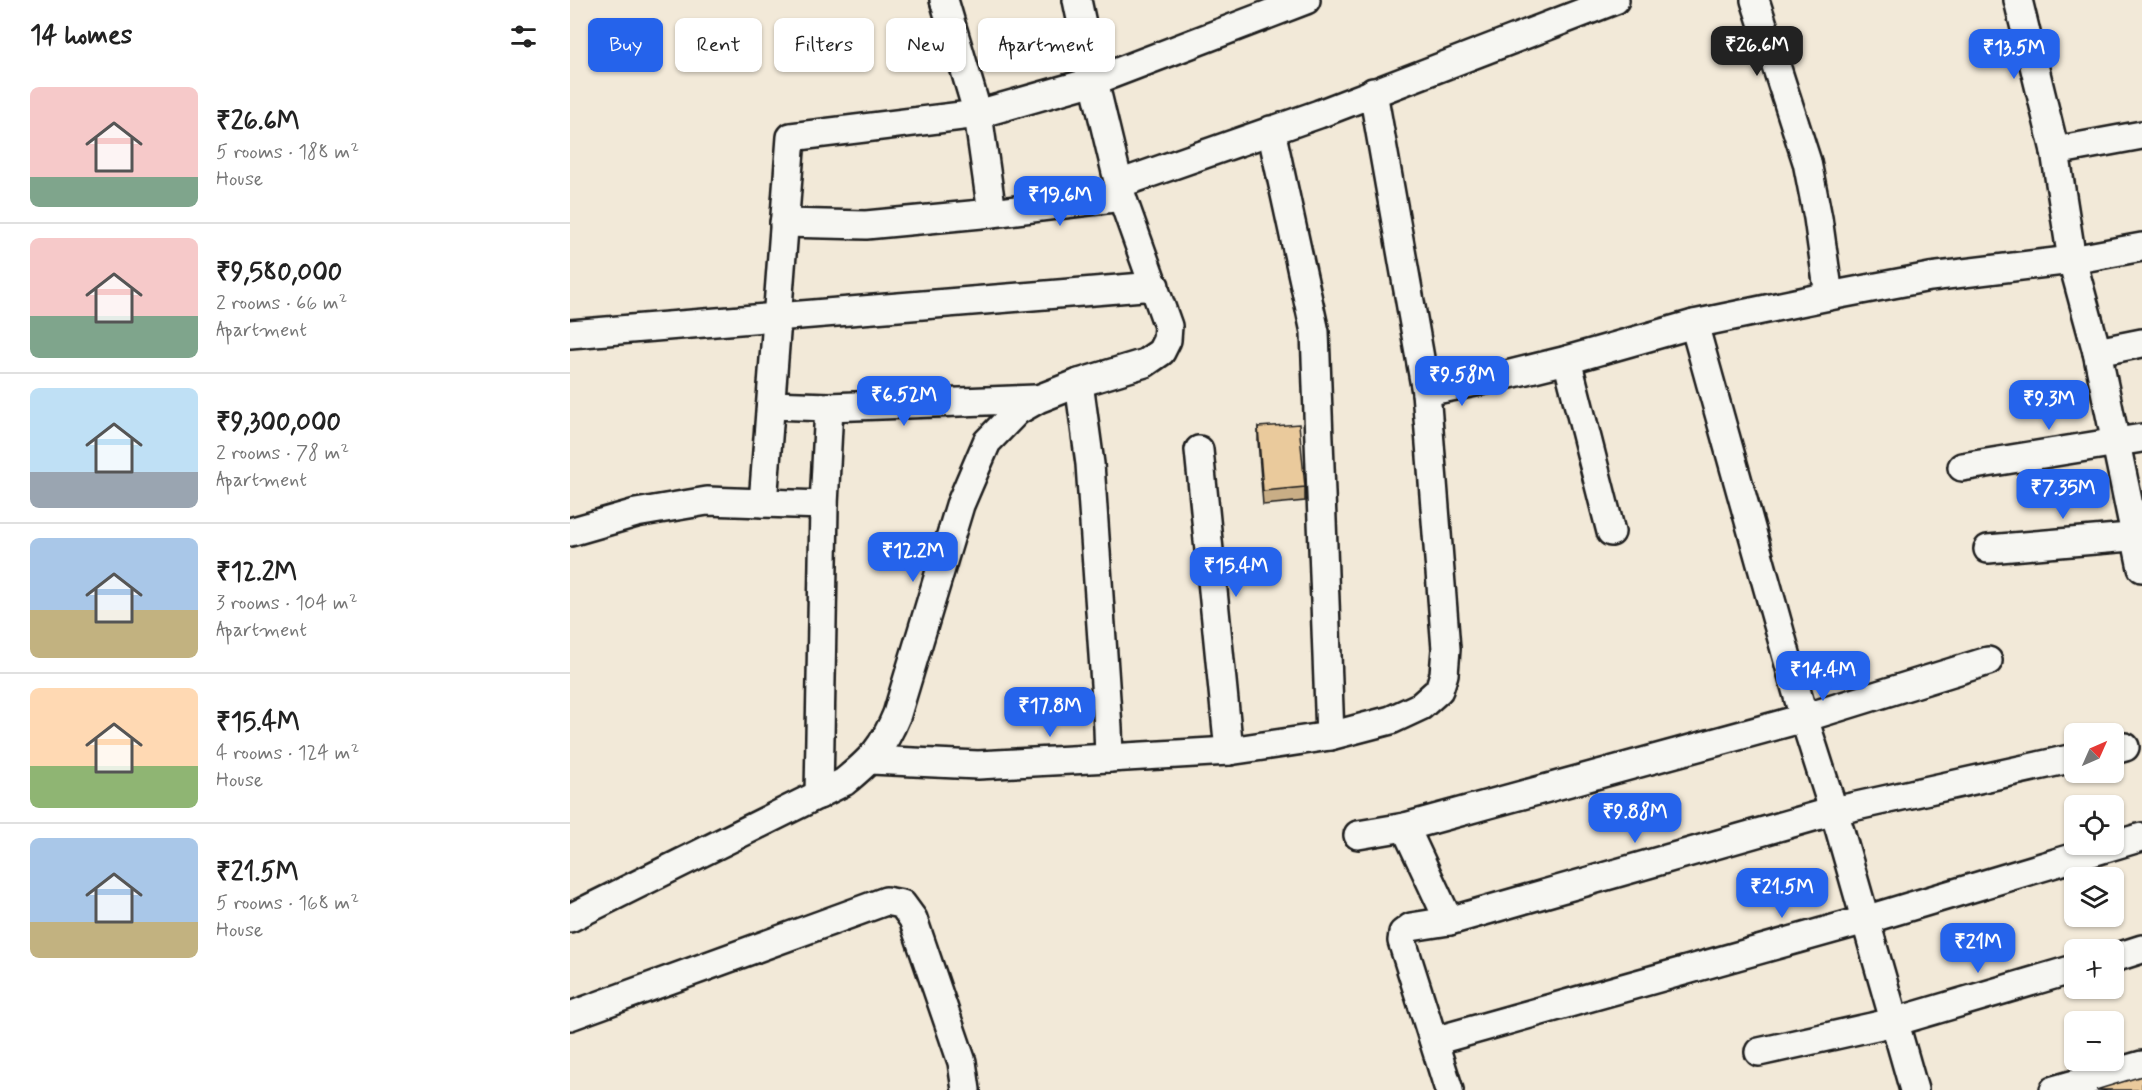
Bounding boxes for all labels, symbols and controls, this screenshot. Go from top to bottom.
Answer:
chip: Buy [588,18,663,72]
chip: Rent [675,18,762,72]
chip: Filters [774,18,874,72]
chip: New [886,18,966,72]
chip: Apartment [978,18,1115,72]
text: 14 homes [30,19,132,53]
icon: filters [507,20,540,53]
pin: ₹26.6M [1708,26,1806,77]
pin: ₹13.5M [1965,29,2063,80]
text: ₹26.6M [1725,32,1789,59]
text: ₹13.5M [1983,35,2045,62]
text: ₹26.6M [216,105,300,139]
icon: home [78,111,150,183]
text: 5 rooms · 188 m² [216,139,359,166]
text: House [216,166,263,193]
pin: ₹19.6M [1011,176,1109,227]
text: ₹19.6M [1028,182,1092,209]
text: ₹9,580,000 [216,256,342,290]
icon: home [78,262,150,334]
text: 2 rooms · 66 m² [216,290,347,317]
text: Apartment [216,317,307,344]
pin: ₹9.58M [1413,356,1511,407]
text: ₹9.58M [1429,362,1495,389]
pin: ₹6.52M [855,376,953,427]
pin: ₹9.3M [2007,380,2091,431]
text: ₹6.52M [871,382,937,409]
text: ₹9.3M [2023,386,2075,413]
text: ₹9,300,000 [216,406,341,440]
icon: home [78,412,150,484]
text: 2 rooms · 78 m² [216,440,349,467]
text: Apartment [216,467,307,494]
pin: ₹7.35M [2014,469,2112,520]
text: ₹7.35M [2031,475,2095,502]
pin: ₹12.2M [864,532,962,583]
text: ₹12.2M [882,538,944,565]
pin: ₹15.4M [1187,547,1285,598]
text: ₹15.4M [1204,553,1268,580]
text: ₹12.2M [216,556,297,590]
icon: home [78,562,150,634]
text: 3 rooms · 104 m² [216,590,358,617]
text: Apartment [216,617,307,644]
pin: ₹14.4M [1774,651,1872,702]
text: ₹14.4M [1790,657,1856,684]
pin: ₹17.8M [1001,687,1099,738]
text: ₹17.8M [1018,693,1082,720]
text: ₹15.4M [216,706,300,740]
icon: home [78,712,150,784]
north arrow [2064,723,2124,783]
map controls [2064,723,2124,1071]
text: 4 rooms · 124 m² [216,740,359,767]
text: House [216,767,263,794]
pin: ₹9.88M [1586,793,1684,844]
button: locate [2064,795,2124,855]
text: ₹9.88M [1602,799,1668,826]
text: ₹21.5M [216,856,299,890]
icon: home [78,862,150,934]
button: layers [2064,867,2124,927]
pin: ₹21.5M [1733,868,1831,919]
text: ₹21.5M [1750,874,1814,901]
text: 5 rooms · 168 m² [216,890,359,917]
text: House [216,917,263,944]
pin: ₹21M [1942,923,2014,974]
text: ₹21M [1954,929,2002,956]
button: + [2064,939,2124,999]
button: − [2064,1011,2124,1071]

